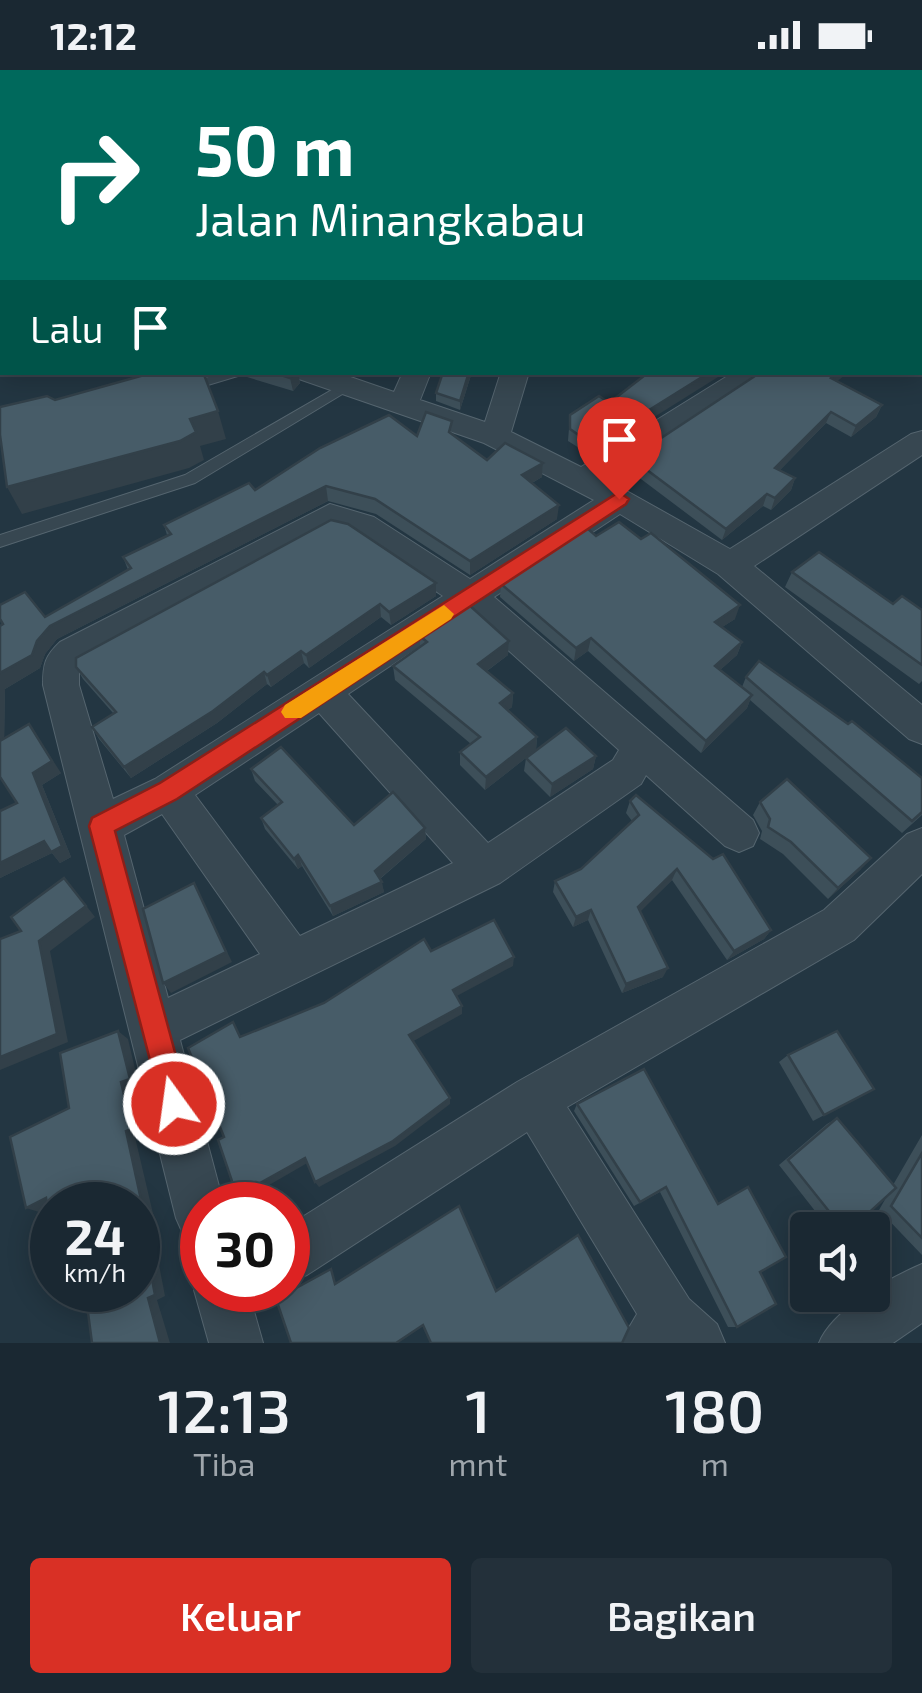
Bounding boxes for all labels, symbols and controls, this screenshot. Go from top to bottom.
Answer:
text: 12:12 [50,12,137,58]
text: 50 m [195,106,355,190]
icon: right [30,110,160,240]
text: Jalan Minangkabau [195,191,586,245]
icon: arrive [123,300,178,355]
text: Lalu [30,305,103,351]
pin [577,397,662,500]
icon: arrive [592,412,647,467]
position arrow [122,1052,226,1156]
speed limit sign: 30 [180,1182,310,1312]
text: 24 [65,1205,125,1265]
map controls [790,1212,890,1312]
button: sound [790,1212,890,1312]
text: km/h [64,1257,126,1287]
text: 12:13 [158,1373,291,1445]
text: 1 [465,1373,491,1445]
text: 180 [665,1373,764,1445]
text: Tiba [193,1444,255,1482]
text: mnt [449,1444,507,1482]
text: m [701,1444,729,1482]
button: Keluar [30,1558,451,1673]
button: Bagikan [471,1558,892,1673]

